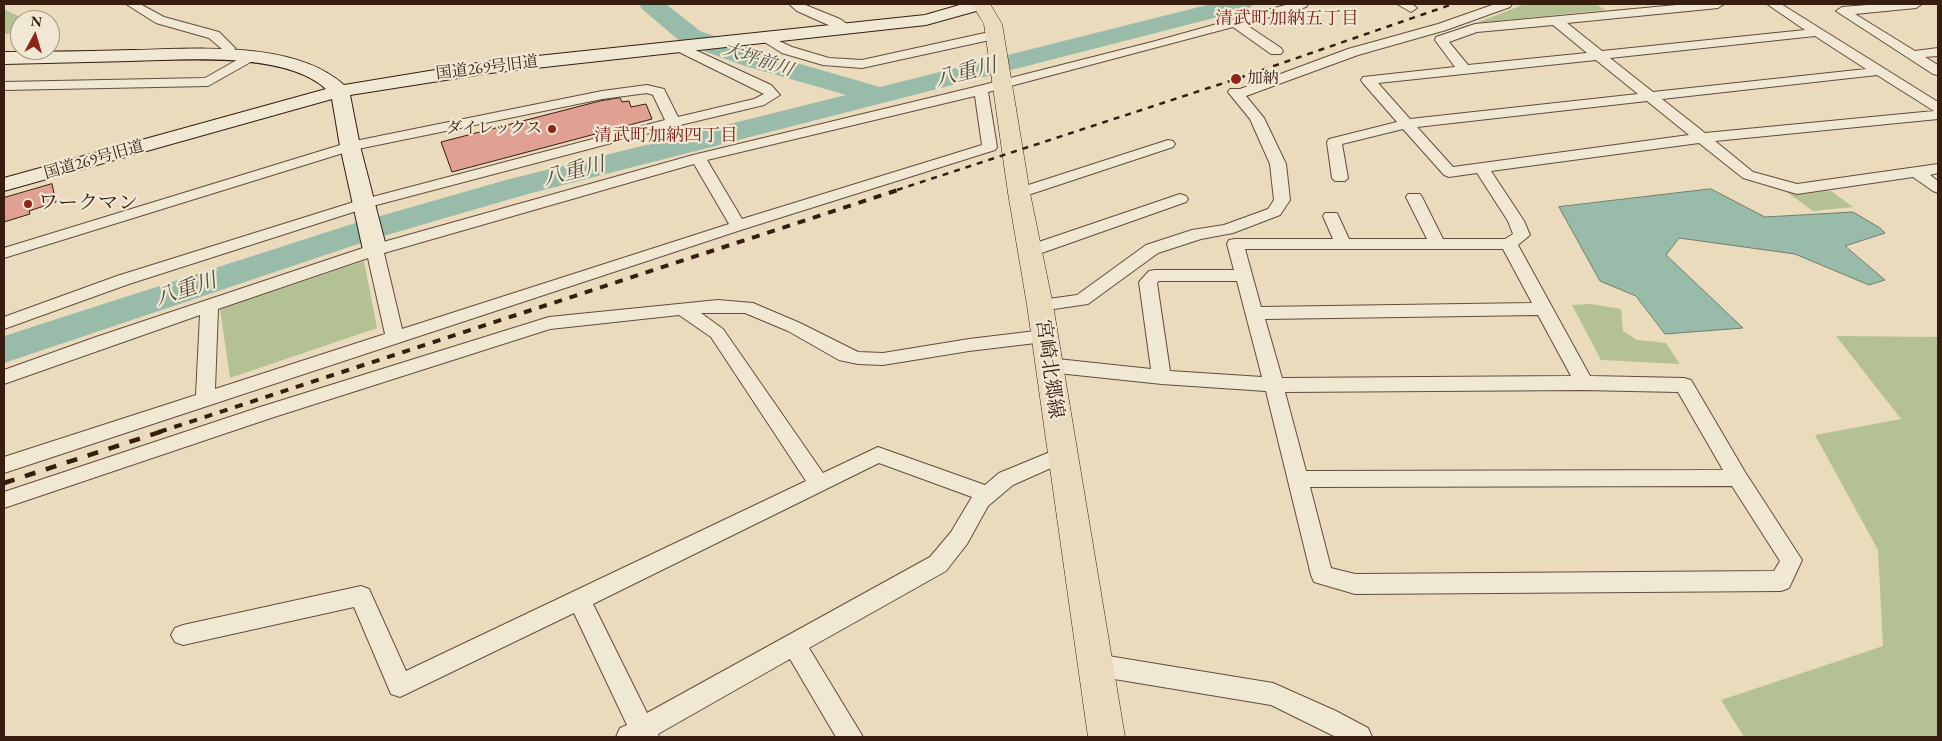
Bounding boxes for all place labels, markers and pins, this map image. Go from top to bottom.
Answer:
place label: 加納 [1247,69,1279,89]
marker: 加納 [1229,72,1243,86]
place label: ダイレックス [446,119,542,139]
marker: ダイレックス [546,123,558,135]
place label: ワークマン [38,192,138,216]
marker: ワークマン [22,198,34,210]

